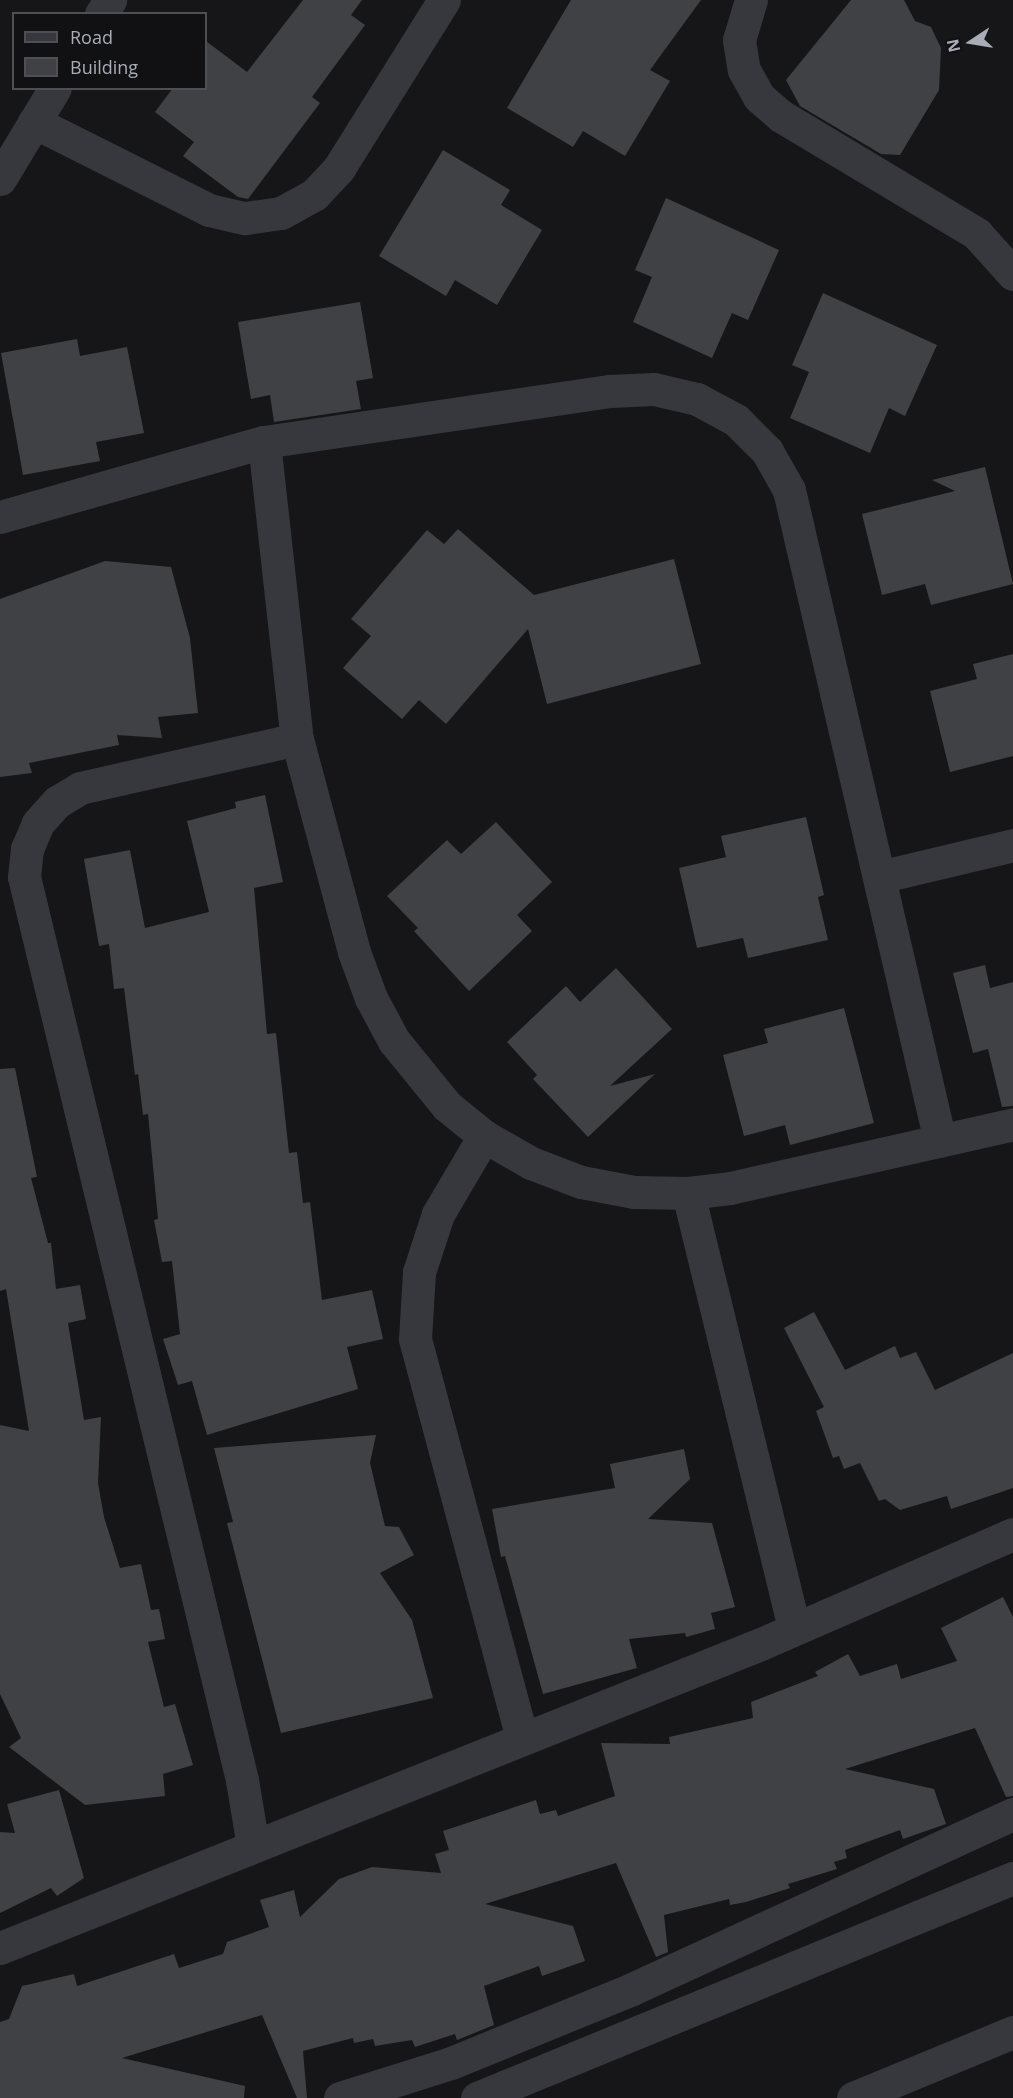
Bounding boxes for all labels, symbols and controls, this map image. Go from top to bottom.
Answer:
legend [12,12,207,90]
north arrow [941,12,1001,72]
text: Road [70,25,113,49]
text: N [941,37,966,54]
text: Building [70,55,138,79]

